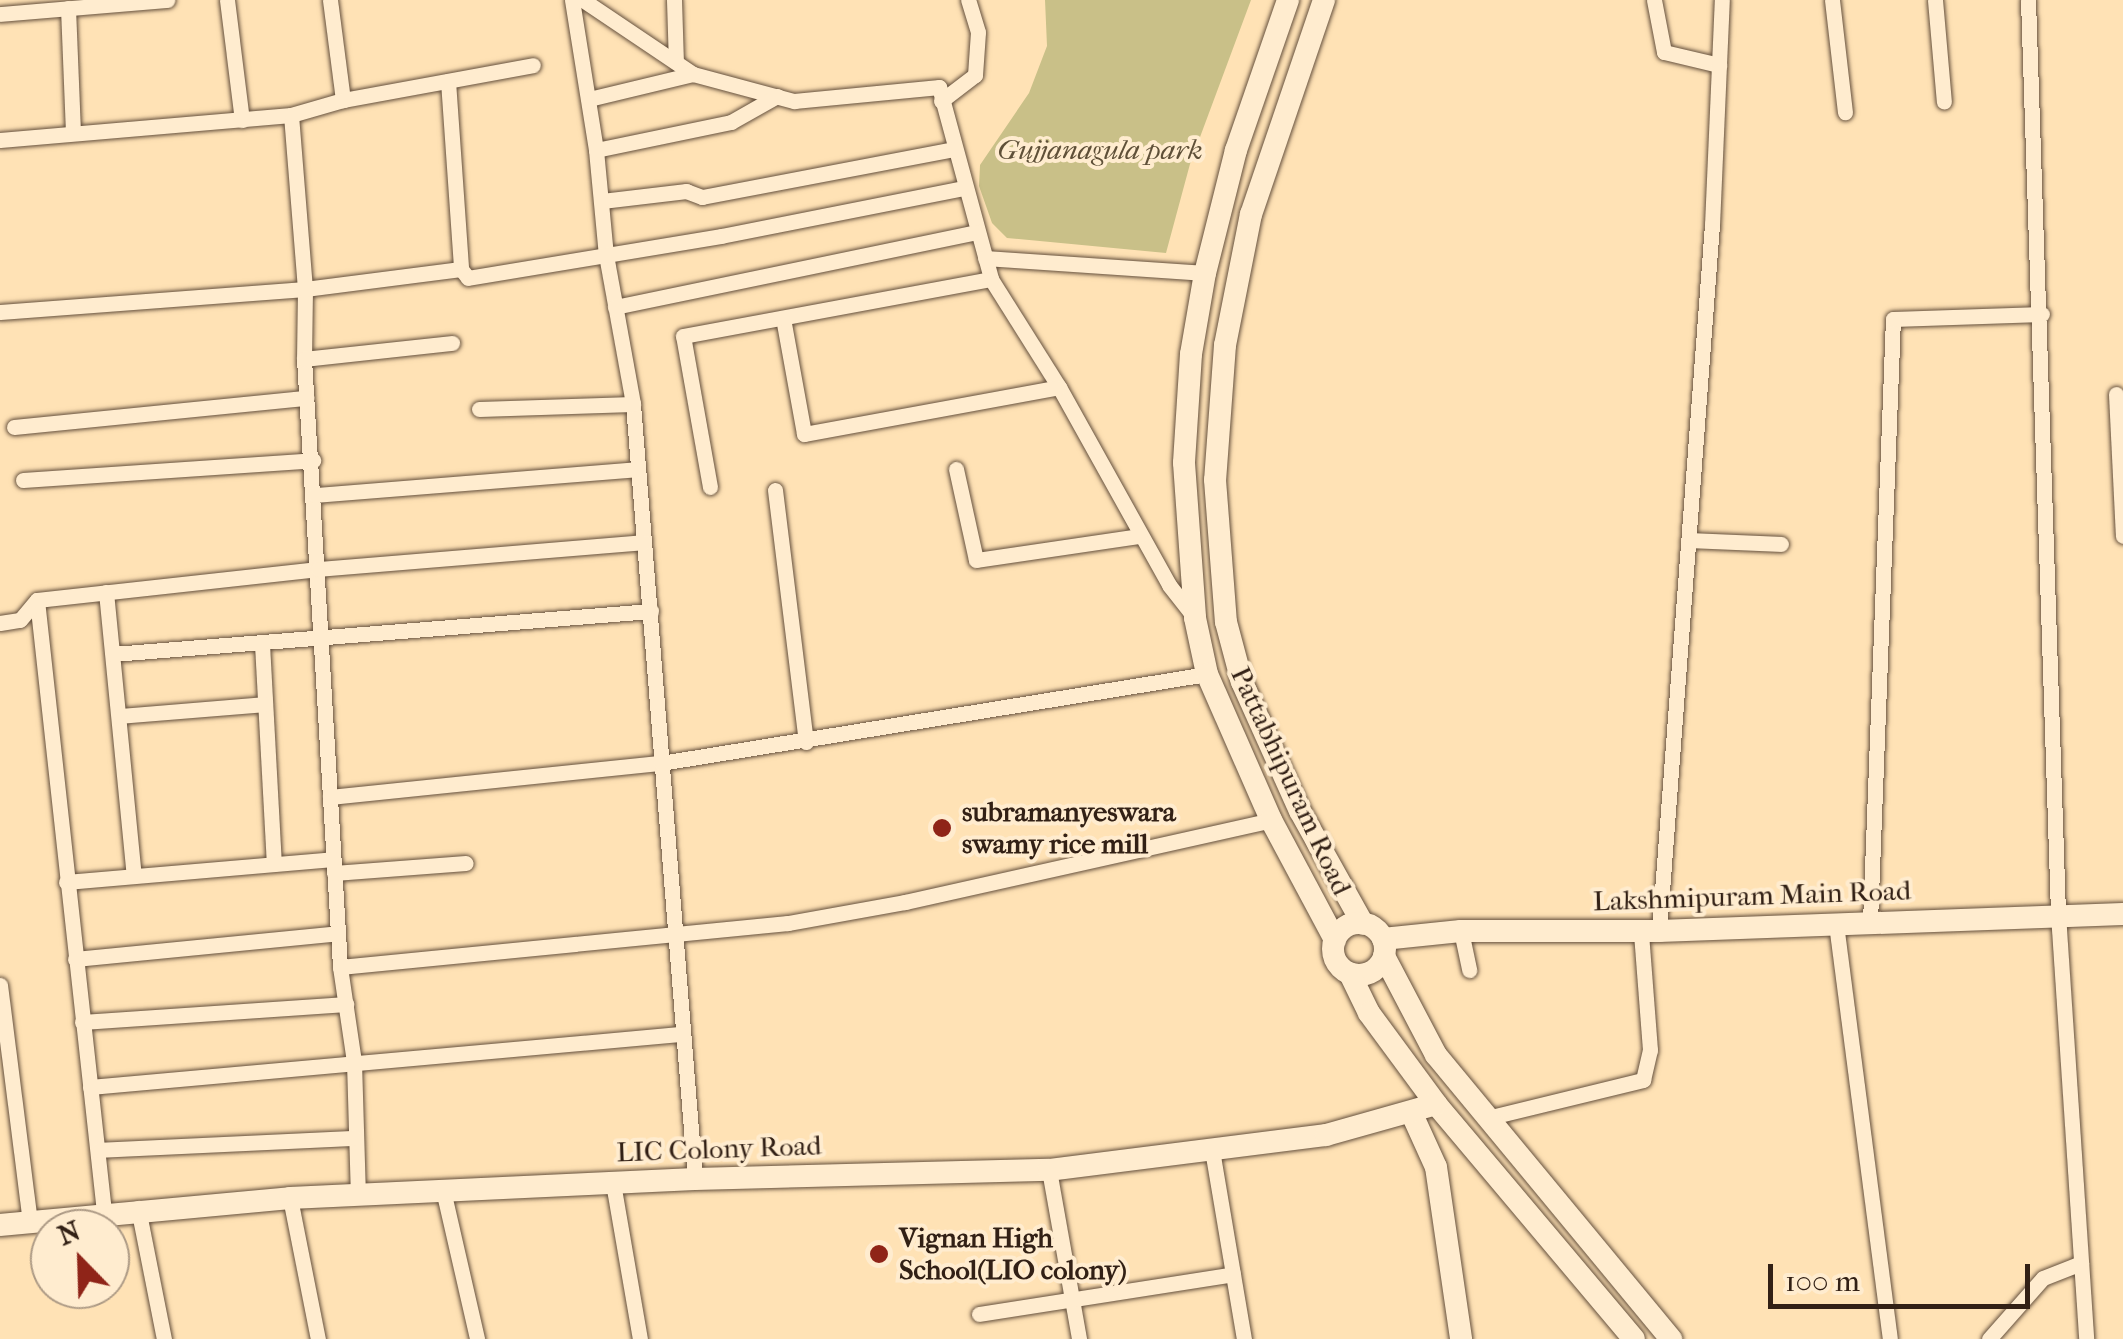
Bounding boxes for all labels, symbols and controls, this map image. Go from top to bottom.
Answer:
park label: Gujjanagula park [997,133,1203,167]
street label: Pattabhipuram Road [1223,661,1359,901]
place label: subramanyeswara swamy rice mill [962,795,1176,861]
marker: subramanyeswara swamy rice mill [931,817,953,839]
street label: Lakshmipuram Main Road [1592,874,1912,918]
street label: LIC Colony Road [616,1129,822,1169]
north arrow [30,1209,130,1309]
text: N [53,1213,85,1252]
place label: Vignan High School(LIO colony) [899,1221,1127,1287]
marker: Vignan High School(LIO colony) [868,1243,890,1265]
scale bar [1773,1244,2036,1306]
text: 100 m [1785,1264,1860,1299]

